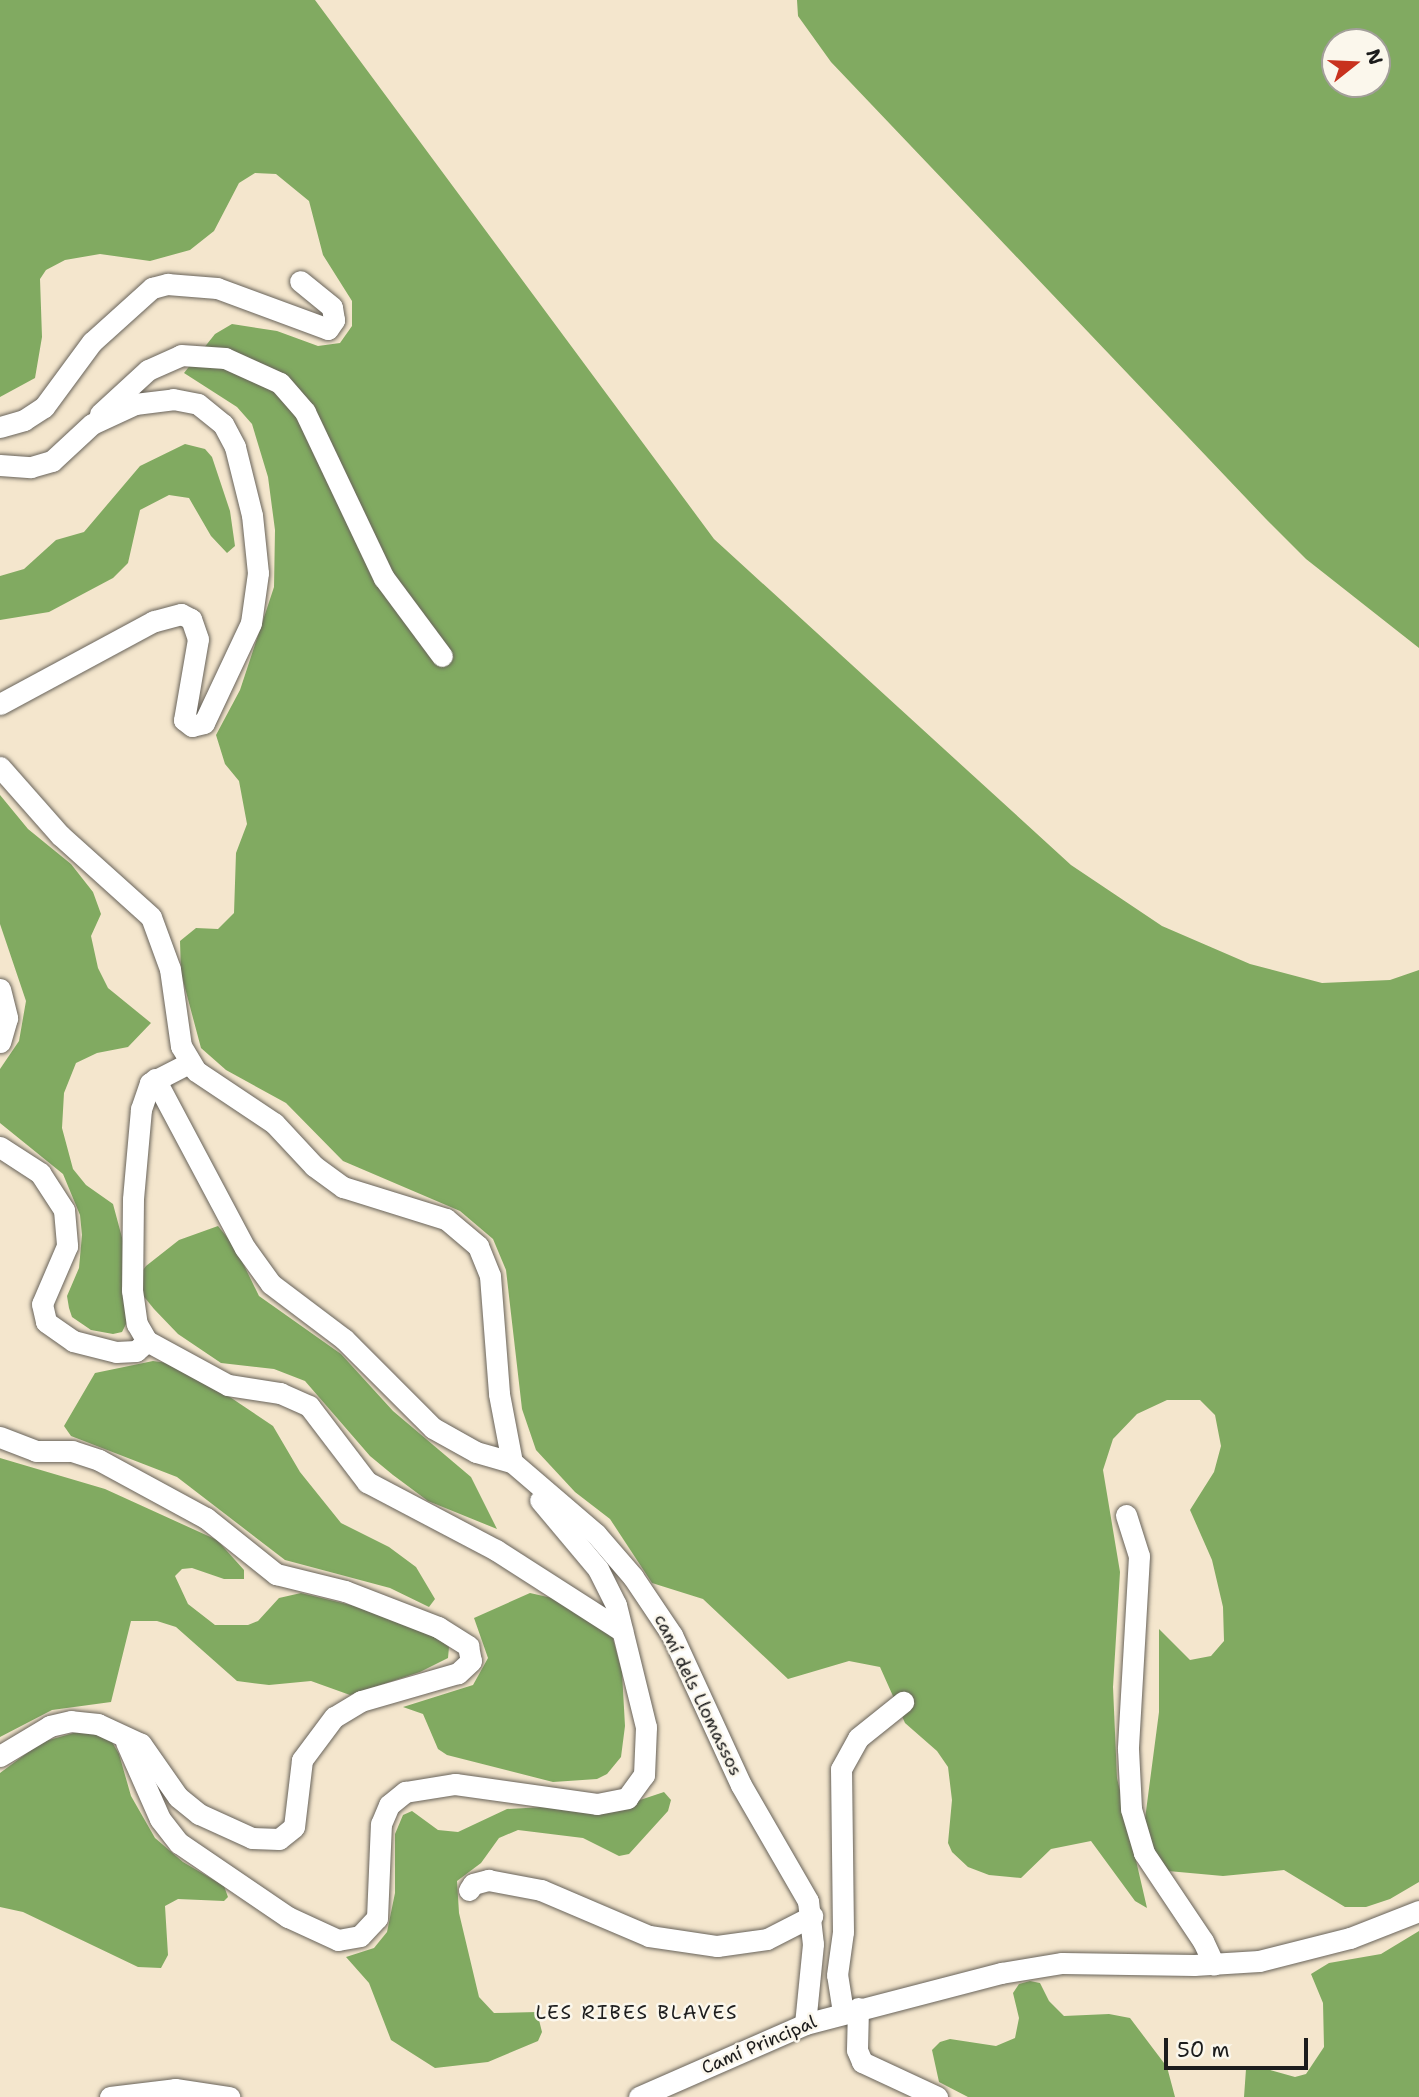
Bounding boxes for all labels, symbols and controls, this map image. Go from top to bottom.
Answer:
north arrow [1321,28,1391,98]
text: N [1360,46,1389,68]
street label: camí dels Llomassos [649,1611,747,1779]
district label: LES RIBES BLAVES [537,2002,737,2024]
street label: Camí Principal [698,2011,820,2079]
scale bar [1167,2024,1310,2068]
text: 50 m [1177,2036,1230,2064]

